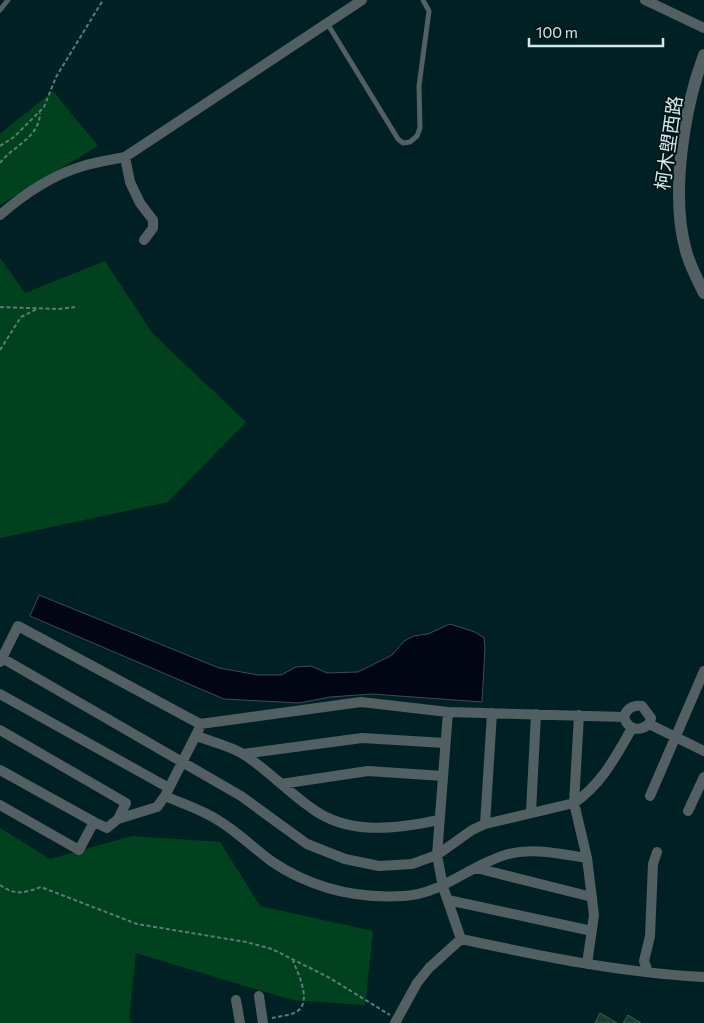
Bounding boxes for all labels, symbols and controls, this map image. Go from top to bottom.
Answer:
scale bar [529,15,663,47]
text: 100 m [536,23,578,41]
street label: 柯木塱西路 [650,94,686,192]

